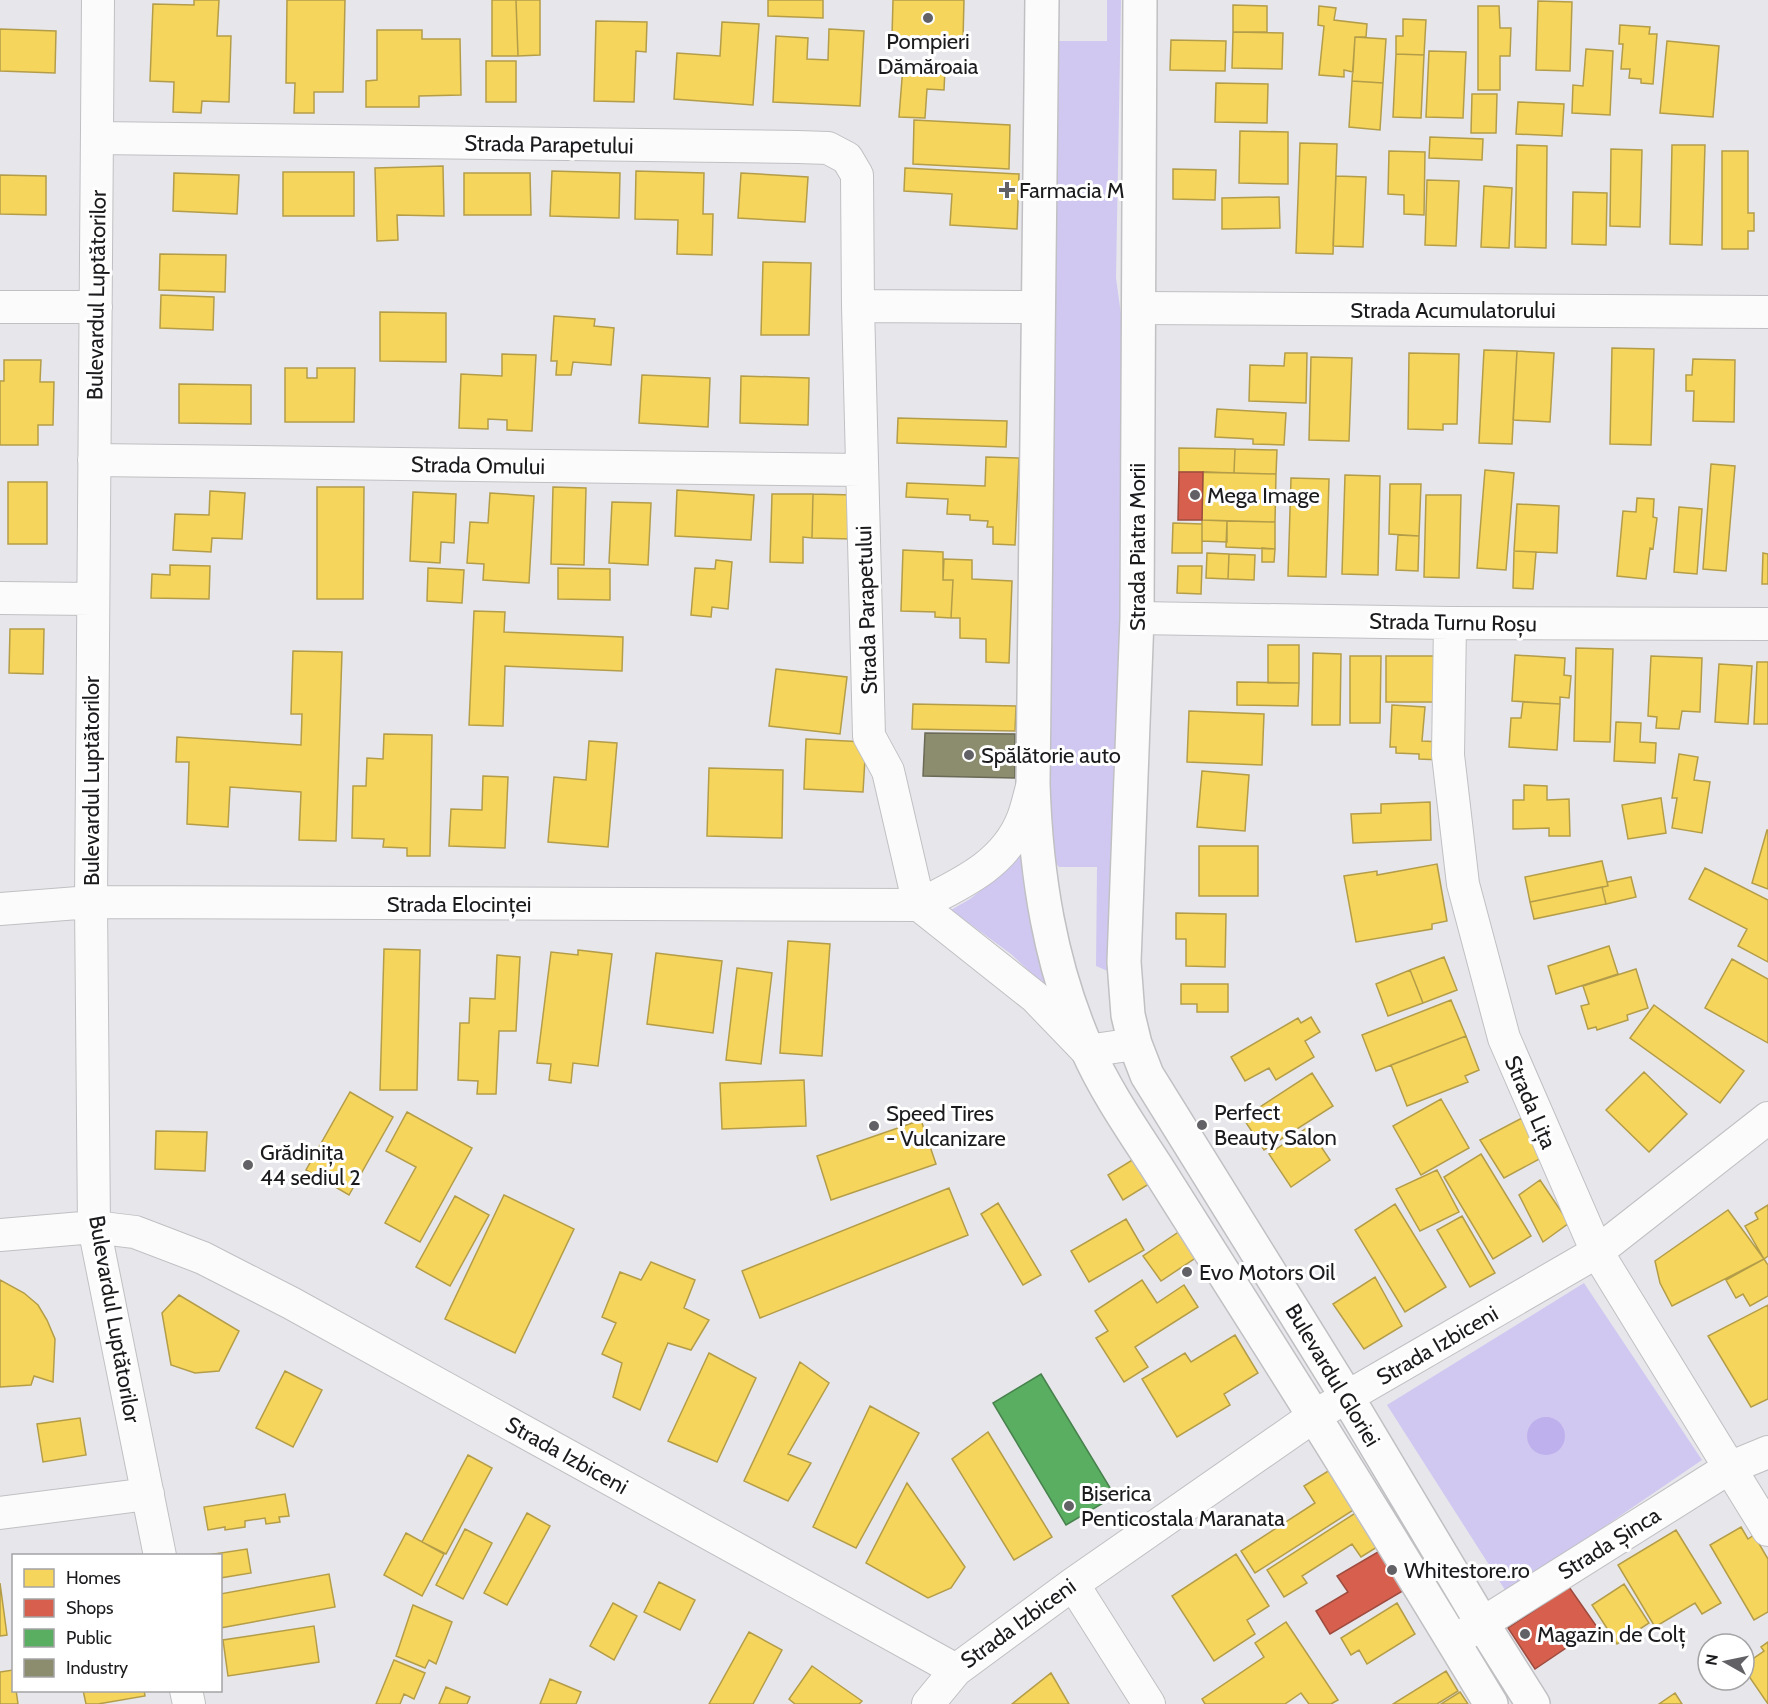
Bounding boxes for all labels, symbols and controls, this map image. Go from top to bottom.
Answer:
marker: Pompieri Dămăroaia [921,11,935,25]
place label: Pompieri Dămăroaia [878,28,979,80]
street label: Strada Parapetului [464,130,634,159]
place label: Farmacia M [1019,177,1125,204]
marker: Farmacia M [1000,183,1014,197]
street label: Bulevardul Luptătorilor [81,190,112,400]
street label: Strada Acumulatorului [1350,297,1556,324]
street label: Strada Omului [411,451,545,480]
street label: Strada Piatra Morii [1124,463,1151,631]
place label: Mega Image [1207,482,1320,509]
marker: Mega Image [1188,488,1202,502]
street label: Strada Parapetului [850,525,883,695]
street label: Strada Turnu Roșu [1369,608,1537,638]
street label: Bulevardul Luptătorilor [78,676,105,886]
place label: Spălătorie auto [981,742,1121,769]
marker: Spălătorie auto [962,748,976,762]
street label: Strada Elocinței [387,891,531,919]
street label: Strada Lița [1498,1052,1562,1154]
place label: Perfect Beauty Salon [1214,1099,1337,1151]
place label: Speed Tires - Vulcanizare [886,1100,1006,1152]
marker: Perfect Beauty Salon [1195,1118,1209,1132]
marker: Speed Tires - Vulcanizare [867,1119,881,1133]
place label: Grădinița 44 sediul 2 [260,1139,361,1191]
marker: Grădinița 44 sediul 2 [241,1158,255,1172]
street label: Bulevardul Luptătorilor [83,1213,146,1425]
place label: Evo Motors Oil [1199,1259,1336,1286]
marker: Evo Motors Oil [1180,1265,1194,1279]
street label: Bulevardul Gloriei [1279,1299,1386,1452]
street label: Strada Izbiceni [1372,1300,1503,1391]
street label: Strada Izbiceni [501,1411,633,1500]
place label: Biserica Penticostala Maranata [1081,1480,1285,1532]
marker: Biserica Penticostala Maranata [1062,1499,1076,1513]
street label: Strada Șinca [1553,1501,1666,1586]
legend [12,1554,222,1692]
place label: Whitestore.ro [1404,1557,1530,1584]
marker: Whitestore.ro [1385,1563,1399,1577]
text: Homes [66,1567,121,1589]
street label: Strada Izbiceni [955,1573,1081,1674]
text: Shops [66,1597,114,1619]
place label: Magazin de Colț [1537,1621,1686,1649]
text: Public [66,1627,112,1649]
marker: Magazin de Colț [1518,1627,1532,1641]
north arrow [1696,1632,1756,1692]
text: N [1701,1653,1722,1667]
text: Industry [66,1657,128,1679]

